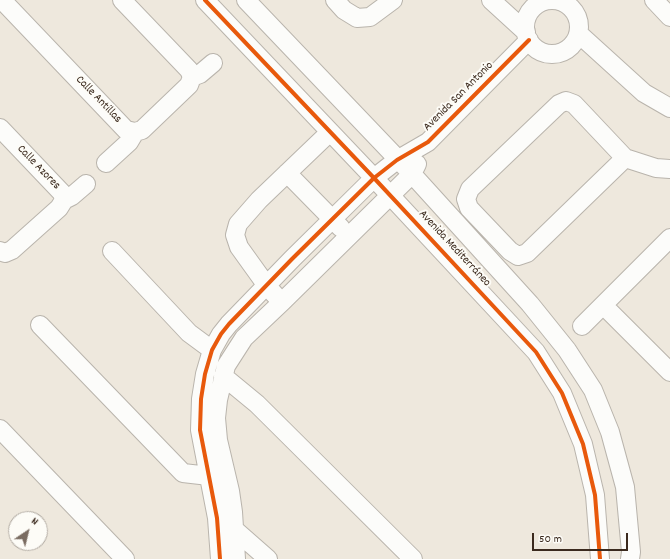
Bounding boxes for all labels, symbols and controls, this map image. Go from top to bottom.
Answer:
street label: Avenida San Antonio [421,59,497,135]
street label: Calle Antillas [72,73,124,127]
street label: Calle Azores [13,143,63,193]
street label: Avenida Mediterráneo [415,208,493,290]
north arrow [8,511,48,551]
text: N [27,514,41,530]
scale bar [534,525,630,551]
text: 50 m [539,531,562,548]

